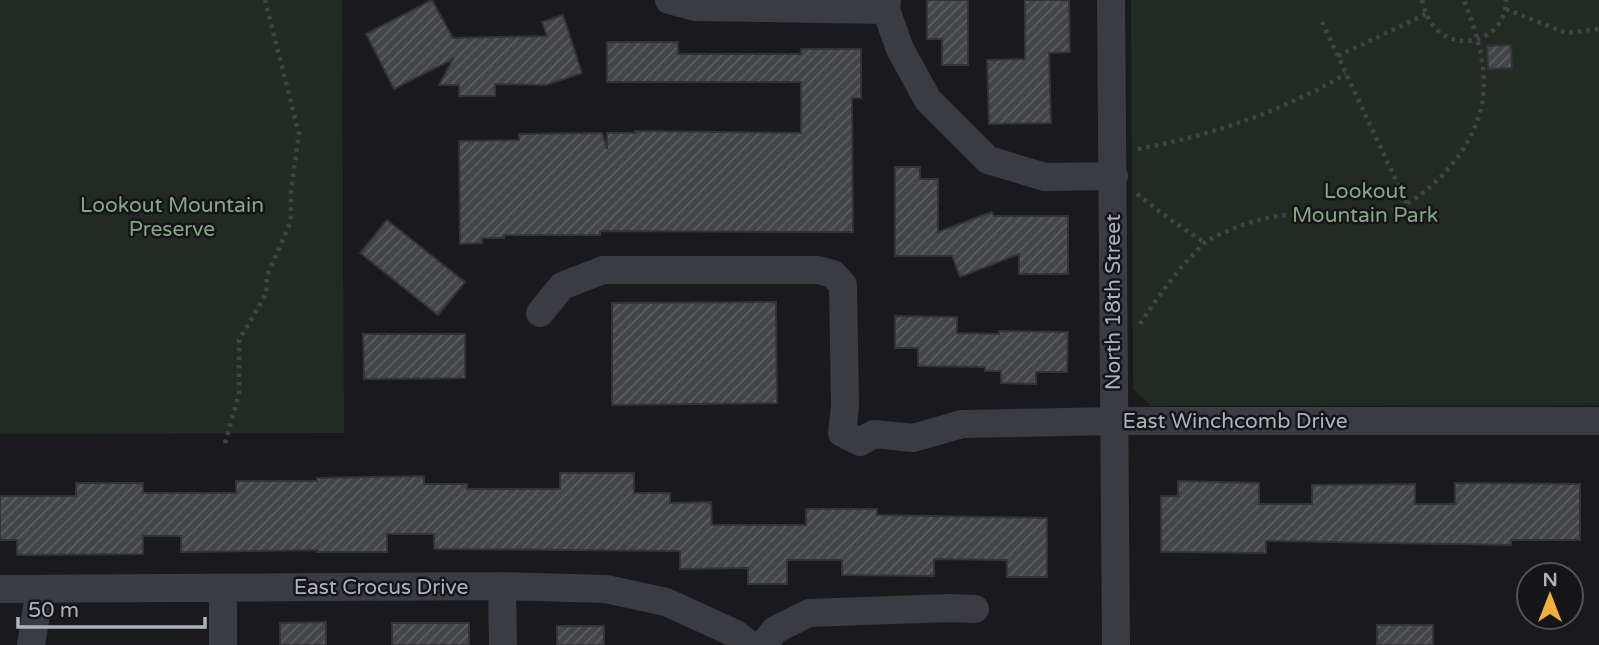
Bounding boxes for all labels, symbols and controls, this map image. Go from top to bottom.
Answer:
park label: Lookout Mountain Park [1292,179,1438,228]
park label: Lookout Mountain Preserve [80,193,264,242]
street label: North 18th Street [1101,214,1126,390]
street label: East Winchcomb Drive [1122,409,1348,434]
north arrow [1515,561,1585,631]
text: N [1542,569,1558,591]
street label: East Crocus Drive [294,575,468,600]
scale bar [18,586,205,630]
text: 50 m [28,598,79,623]

